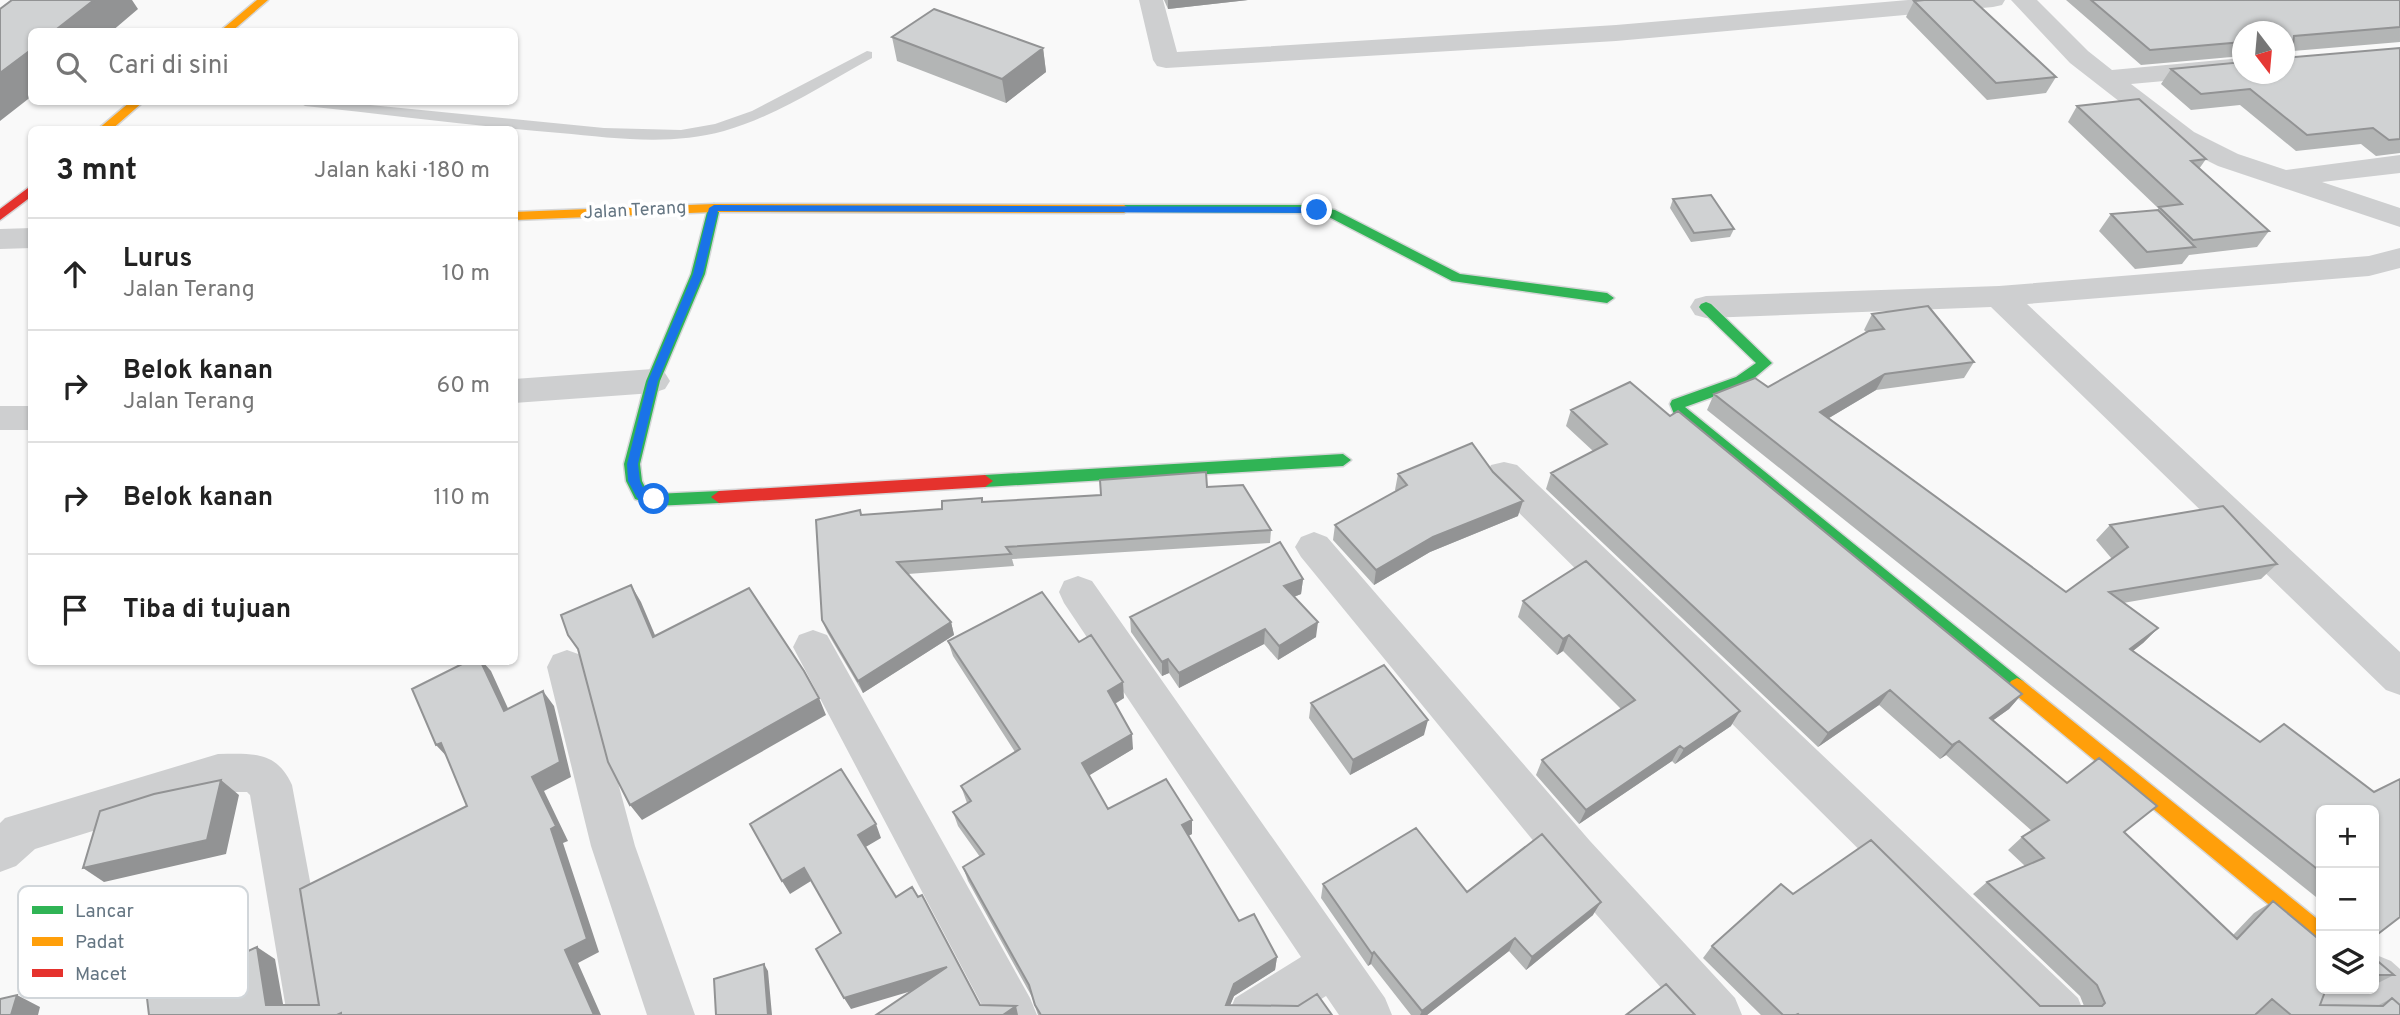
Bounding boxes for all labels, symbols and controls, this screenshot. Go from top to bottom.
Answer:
north arrow [2232,21,2295,84]
search box [28,28,518,105]
icon: search [52,48,90,86]
text: Cari di sini [108,50,229,83]
text: 3 mnt [56,153,137,190]
text: Jalan kaki · 180 m [314,157,490,186]
route end [1301,194,1332,225]
street label: Jalan Terang [583,197,687,225]
text: Lurus [123,243,192,276]
icon: ahead [56,255,94,293]
text: 10 m [442,260,490,289]
text: Jalan Terang [123,276,255,305]
text: Belok kanan [123,355,273,388]
icon: right [56,367,94,405]
text: 60 m [437,372,490,401]
text: Jalan Terang [123,388,255,417]
icon: right [56,479,94,517]
text: Belok kanan [123,482,273,515]
route start [638,483,669,514]
text: 110 m [433,484,490,513]
icon: arrive [56,591,94,629]
text: Tiba di tujuan [123,594,291,627]
map controls [2316,805,2379,994]
button: + [2316,805,2379,868]
button: − [2316,868,2379,931]
legend [18,886,248,998]
text: Lancar [75,900,134,924]
text: Padat [75,931,124,955]
button: layers [2316,931,2379,994]
text: Macet [75,963,127,987]

